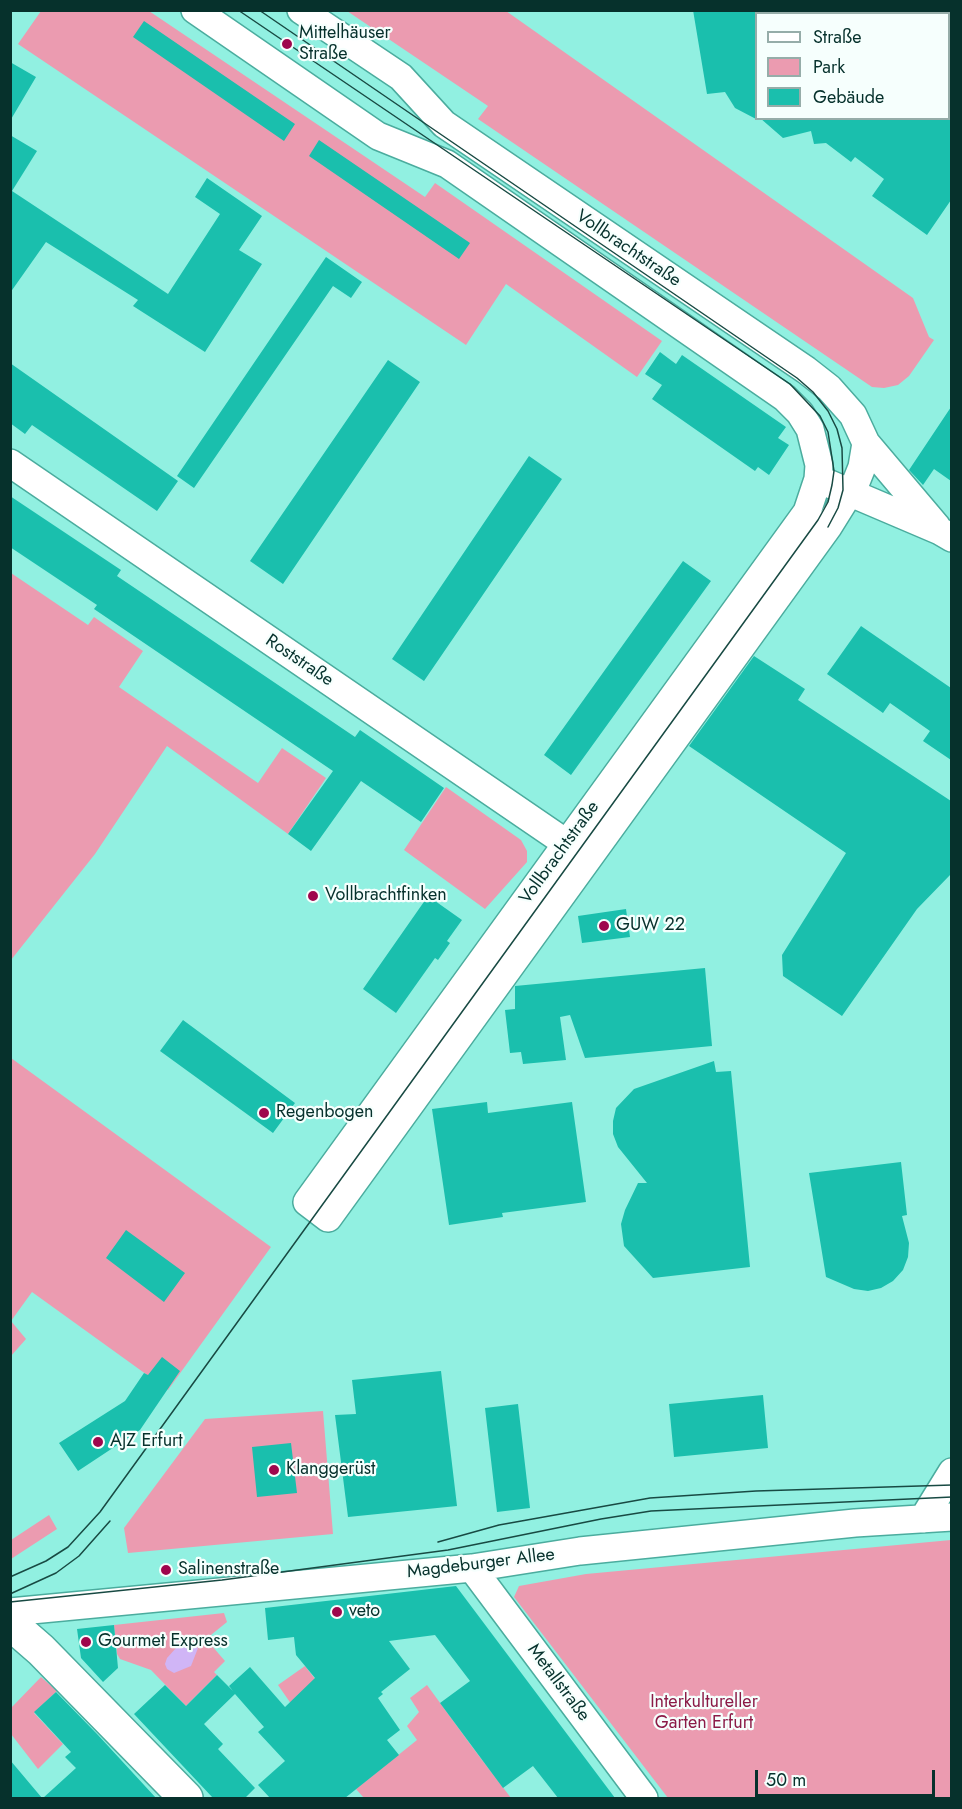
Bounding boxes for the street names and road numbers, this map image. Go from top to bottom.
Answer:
street label: Vollbrachtstraße [571,206,685,292]
street label: Roststraße [261,630,337,692]
street label: Vollbrachtstraße [515,797,605,909]
street label: Magdeburger Allee [406,1544,556,1584]
street label: Metallstraße [522,1640,594,1726]

